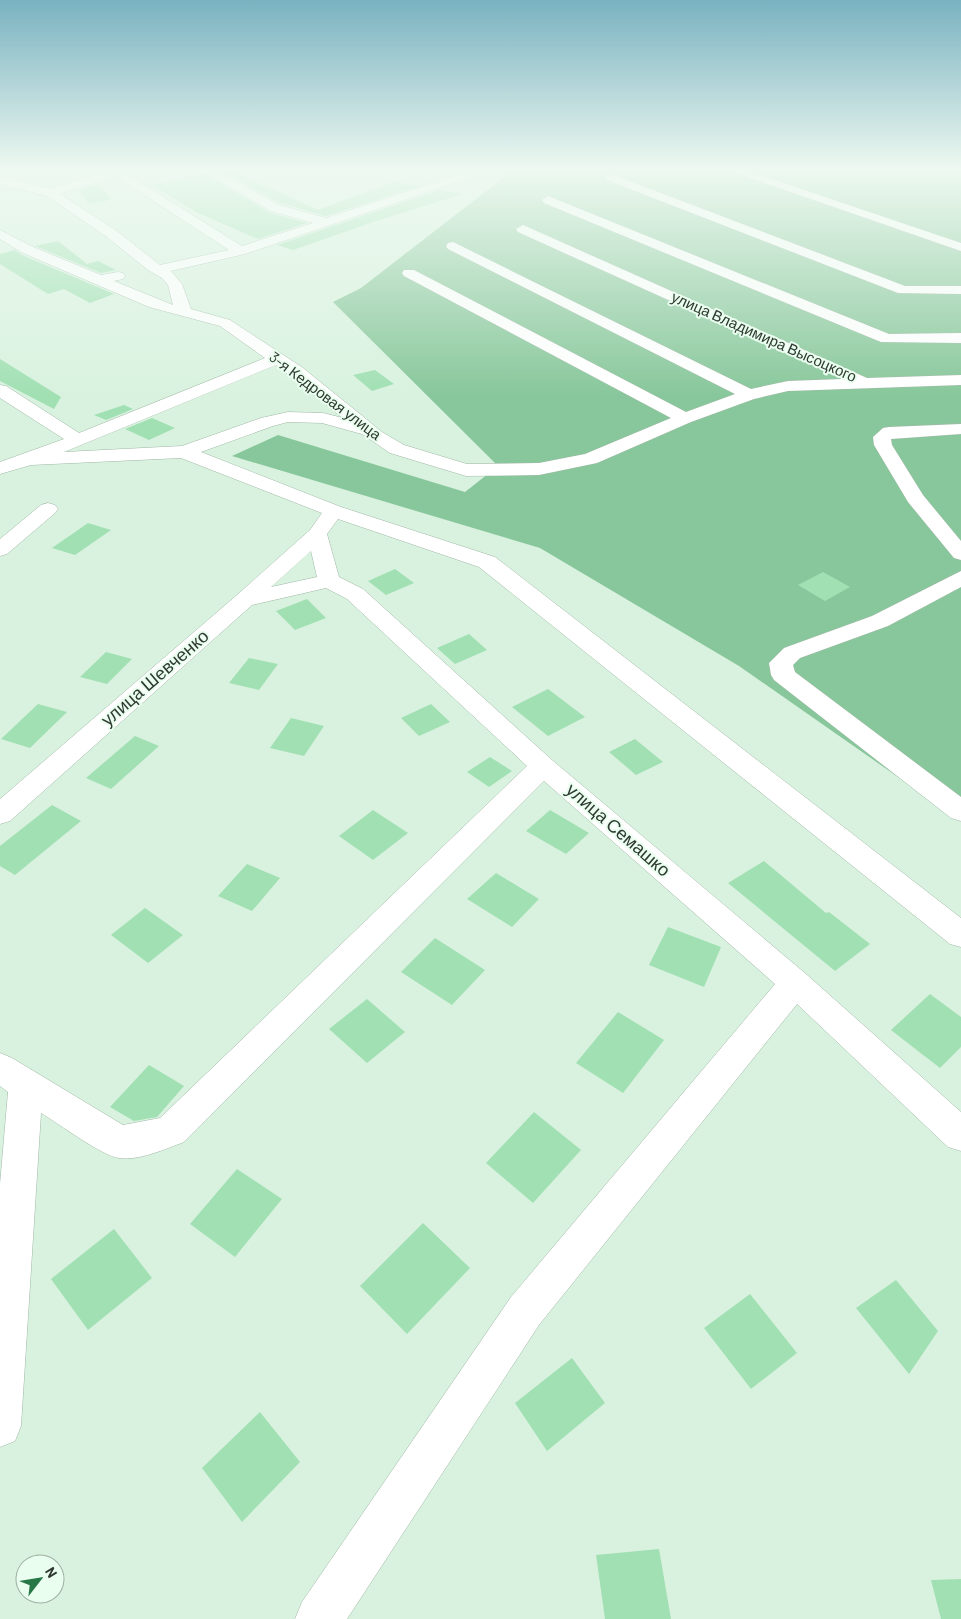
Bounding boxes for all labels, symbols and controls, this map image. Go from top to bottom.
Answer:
street label: улица Владимира Высоцкого [669,287,860,385]
street label: 3-я Кедровая улица [266,347,386,444]
street label: улица Шевченко [96,624,213,730]
street label: улица Семашко [562,778,675,881]
north arrow [15,1554,65,1604]
text: N [42,1564,61,1580]

